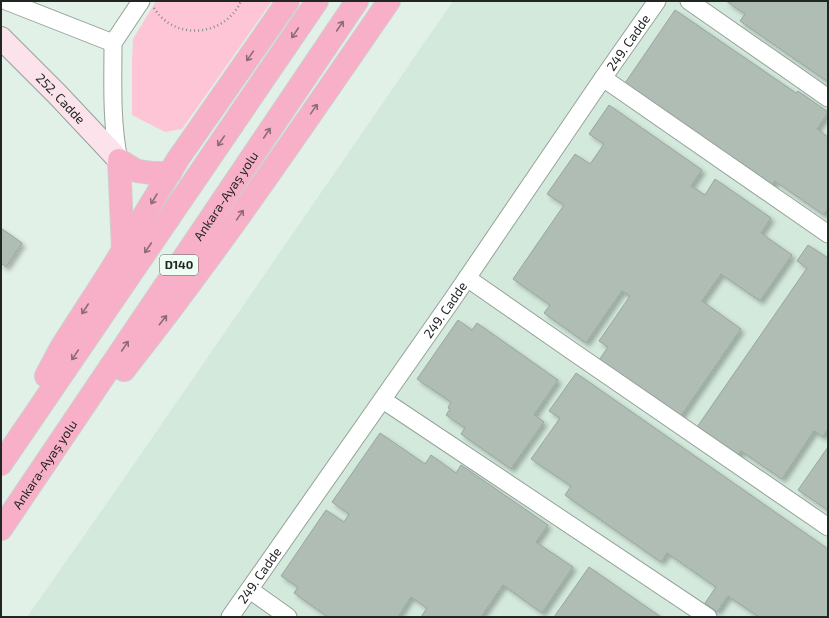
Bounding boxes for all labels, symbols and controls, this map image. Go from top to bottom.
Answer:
street label: 249. Cadde [603,11,653,74]
one-way arrow [336,20,344,31]
one-way arrow [291,27,299,38]
one-way arrow [246,50,254,61]
street label: 252. Cadde [33,70,89,127]
one-way arrow [310,103,318,114]
one-way arrow [263,128,272,139]
one-way arrow [217,135,225,146]
street label: Ankara-Ayaş yolu [190,148,261,243]
one-way arrow [150,193,158,204]
one-way arrow [236,210,244,221]
one-way arrow [144,242,152,253]
road number: D140 [160,255,198,275]
street label: 249. Cadde [420,279,470,341]
one-way arrow [81,303,89,315]
one-way arrow [159,315,168,326]
one-way arrow [121,340,129,352]
one-way arrow [71,349,79,360]
street label: Ankara-Ayaş yolu [9,417,80,512]
street label: 249. Cadde [234,544,284,606]

